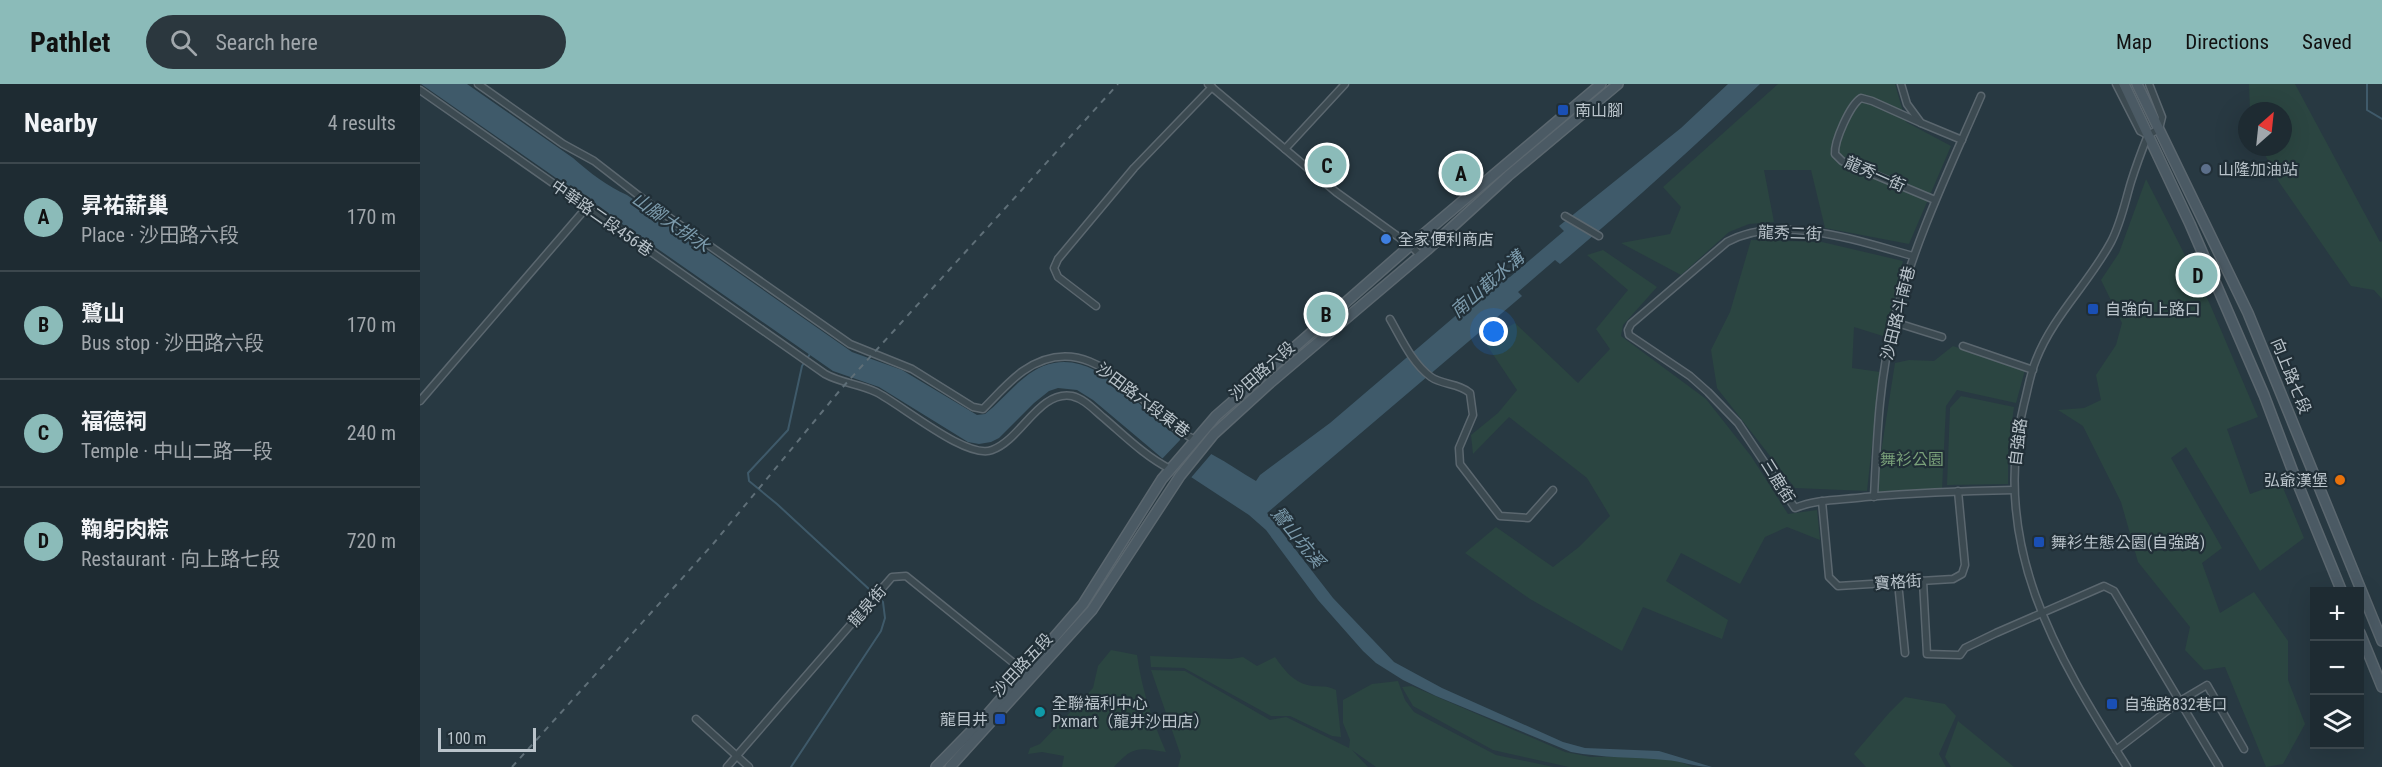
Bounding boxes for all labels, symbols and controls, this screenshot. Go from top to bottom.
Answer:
search box [146,15,566,69]
text: Pathlet [30,26,110,59]
icon: search [167,26,200,59]
text: Search here [215,30,318,55]
text: Map [2116,30,2152,54]
text: Directions [2185,30,2269,54]
text: Saved [2302,30,2352,54]
place label: 南山腳 [1575,101,1623,120]
north arrow [2238,102,2292,156]
marker: 南山腳 [1556,103,1570,117]
text: Nearby [24,108,98,138]
text: 4 results [328,111,396,135]
pin: C [1308,142,1346,188]
pin: A [1442,150,1480,196]
street label: 龍秀一街 [1842,152,1908,196]
place label: 山隆加油站 [2218,160,2298,179]
marker: 山隆加油站 [2199,162,2213,176]
street label: 中華路二段456巷 [548,176,656,260]
water label: 山腳大排水 [628,188,715,257]
text: 昇祐薪巢 [81,193,169,218]
text: A [38,205,49,229]
text: 170 m [347,205,396,229]
street label: 龍秀二街 [1758,222,1822,244]
text: Place · 沙田路六段 [81,223,239,247]
place label: 全家便利商店 [1398,230,1494,249]
marker: 全家便利商店 [1379,232,1393,246]
water label: 南山截水溝 [1446,245,1530,321]
pin: D [2178,252,2218,297]
street label: 沙田路斗南巷 [1877,264,1919,362]
pin: B [1306,292,1346,336]
place label: 自強向上路口 [2105,300,2201,319]
text: 鷺山 [81,301,125,326]
marker: 自強向上路口 [2086,302,2100,316]
text: B [38,313,49,337]
text: 170 m [347,313,396,337]
your location [1479,317,1508,346]
text: Bus stop · 沙田路六段 [81,331,264,355]
street label: 向上路七段 [2267,335,2315,417]
street label: 沙田路六段 [1226,338,1298,404]
street label: 沙田路六段東巷 [1093,359,1193,441]
text: 福德祠 [81,409,147,434]
street label: 自強路 [2006,417,2030,467]
text: C [38,421,49,445]
text: 240 m [347,421,396,445]
text: Temple · 中山二路一段 [81,439,273,463]
park label: 舞衫公園 [1880,450,1944,469]
street label: 三鹿街 [1757,456,1799,506]
place label: 弘爺漢堡 [2264,471,2328,490]
marker: 弘爺漢堡 [2333,473,2347,487]
water label: 鷺山坑溪 [1267,502,1331,574]
text: 鞠躬肉粽 [81,517,169,542]
text: D [38,529,49,553]
text: 720 m [347,529,396,553]
place label: 舞衫生態公園(自強路) [2051,533,2205,552]
marker: 舞衫生態公園(自強路) [2032,535,2046,549]
text: Restaurant · 向上路七段 [81,547,280,571]
street label: 寶格街 [1873,571,1923,593]
street label: 龍泉街 [844,582,890,630]
map controls [2310,587,2364,749]
button: + [2310,587,2364,641]
street label: 沙田路五段 [988,629,1056,701]
button: − [2310,641,2364,695]
place label: 全聯福利中心 Pxmart（龍井沙田店） [1052,694,1210,731]
place label: 自強路832巷口 [2124,695,2228,714]
button: layers [2310,695,2364,749]
marker: 自強路832巷口 [2105,697,2119,711]
marker: 全聯福利中心 Pxmart（龍井沙田店） [1033,705,1047,719]
place label: 龍目井 [940,710,988,729]
marker: 龍目井 [993,712,1007,726]
scale bar [438,725,536,752]
text: 100 m [447,729,486,748]

